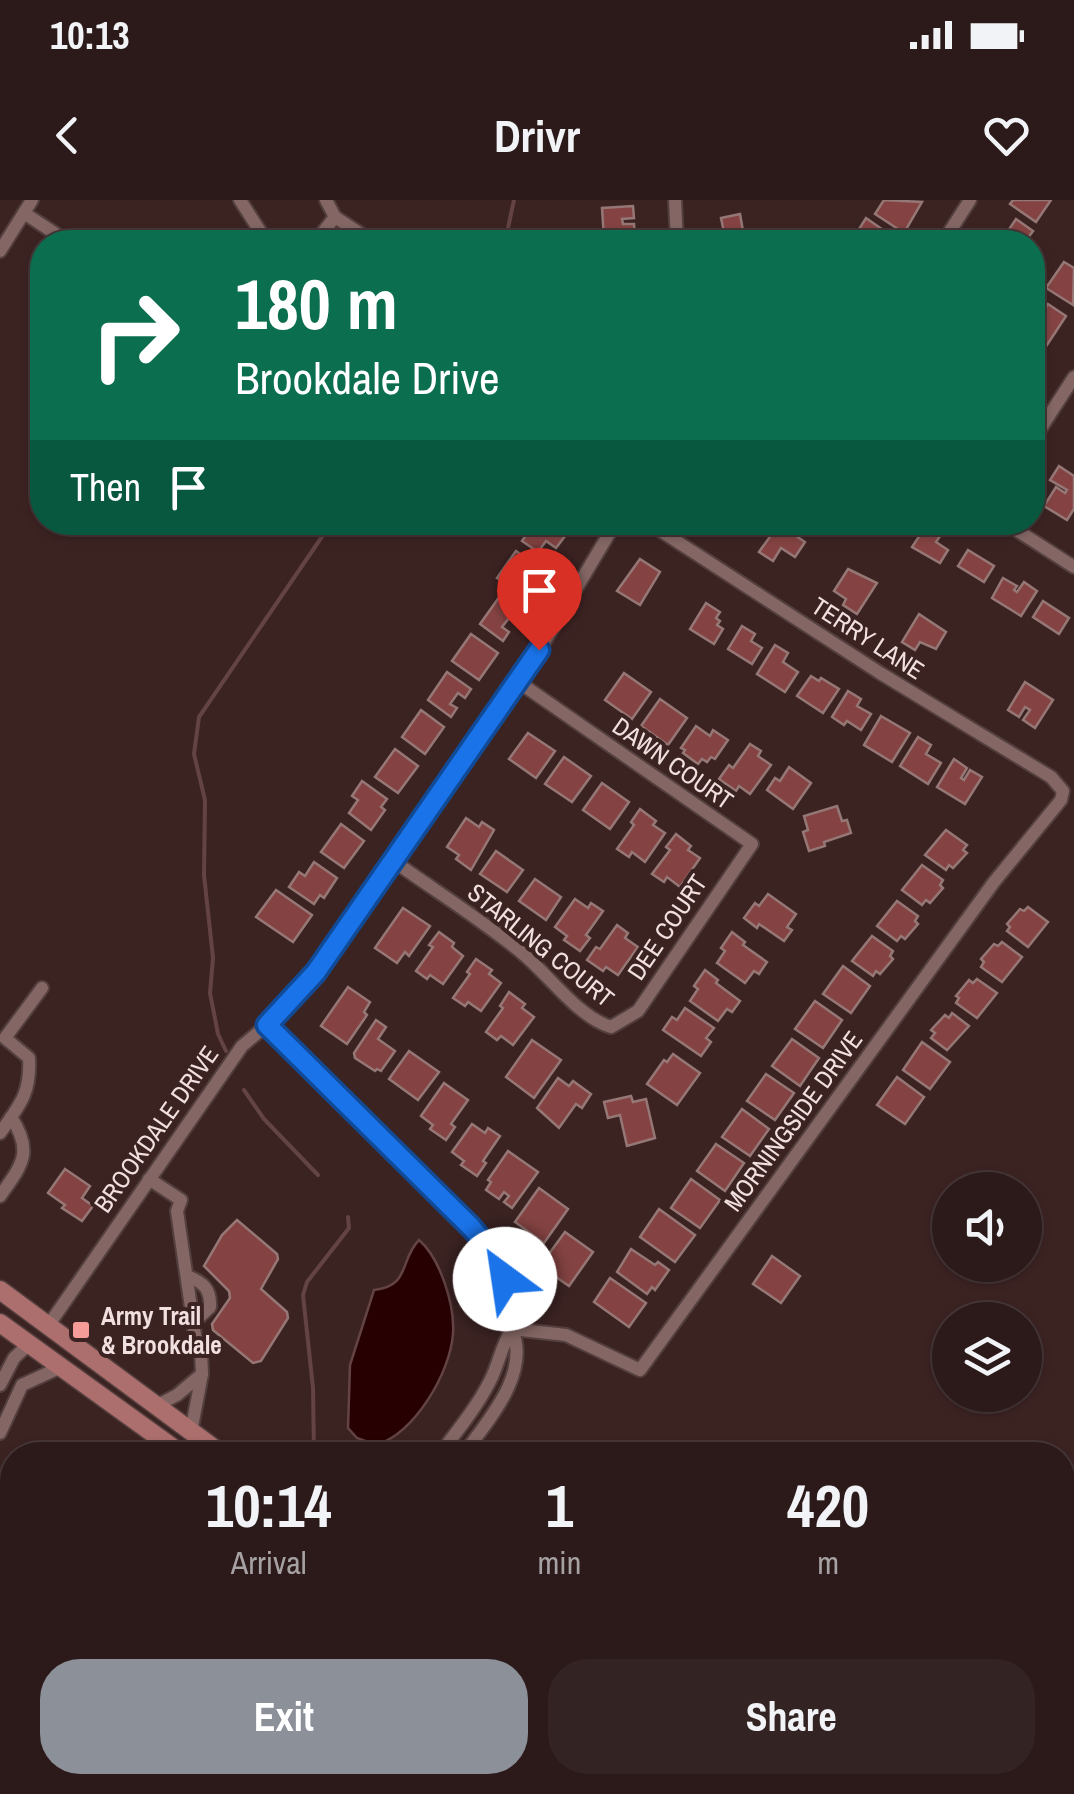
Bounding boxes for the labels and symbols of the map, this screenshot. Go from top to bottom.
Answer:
pin [497,548,582,651]
street label: TERRY LANE [805,589,931,687]
street label: DAWN COURT [606,709,741,817]
street label: DEE COURT [619,867,715,986]
street label: STARLING COURT [461,875,622,1015]
street label: MORNINGSIDE DRIVE [716,1024,870,1218]
street label: BROOKDALE DRIVE [86,1039,226,1219]
position arrow [453,1227,557,1331]
place label: Army Trail & Brookdale [101,1299,222,1362]
marker: Army Trail & Brookdale [70,1319,92,1341]

